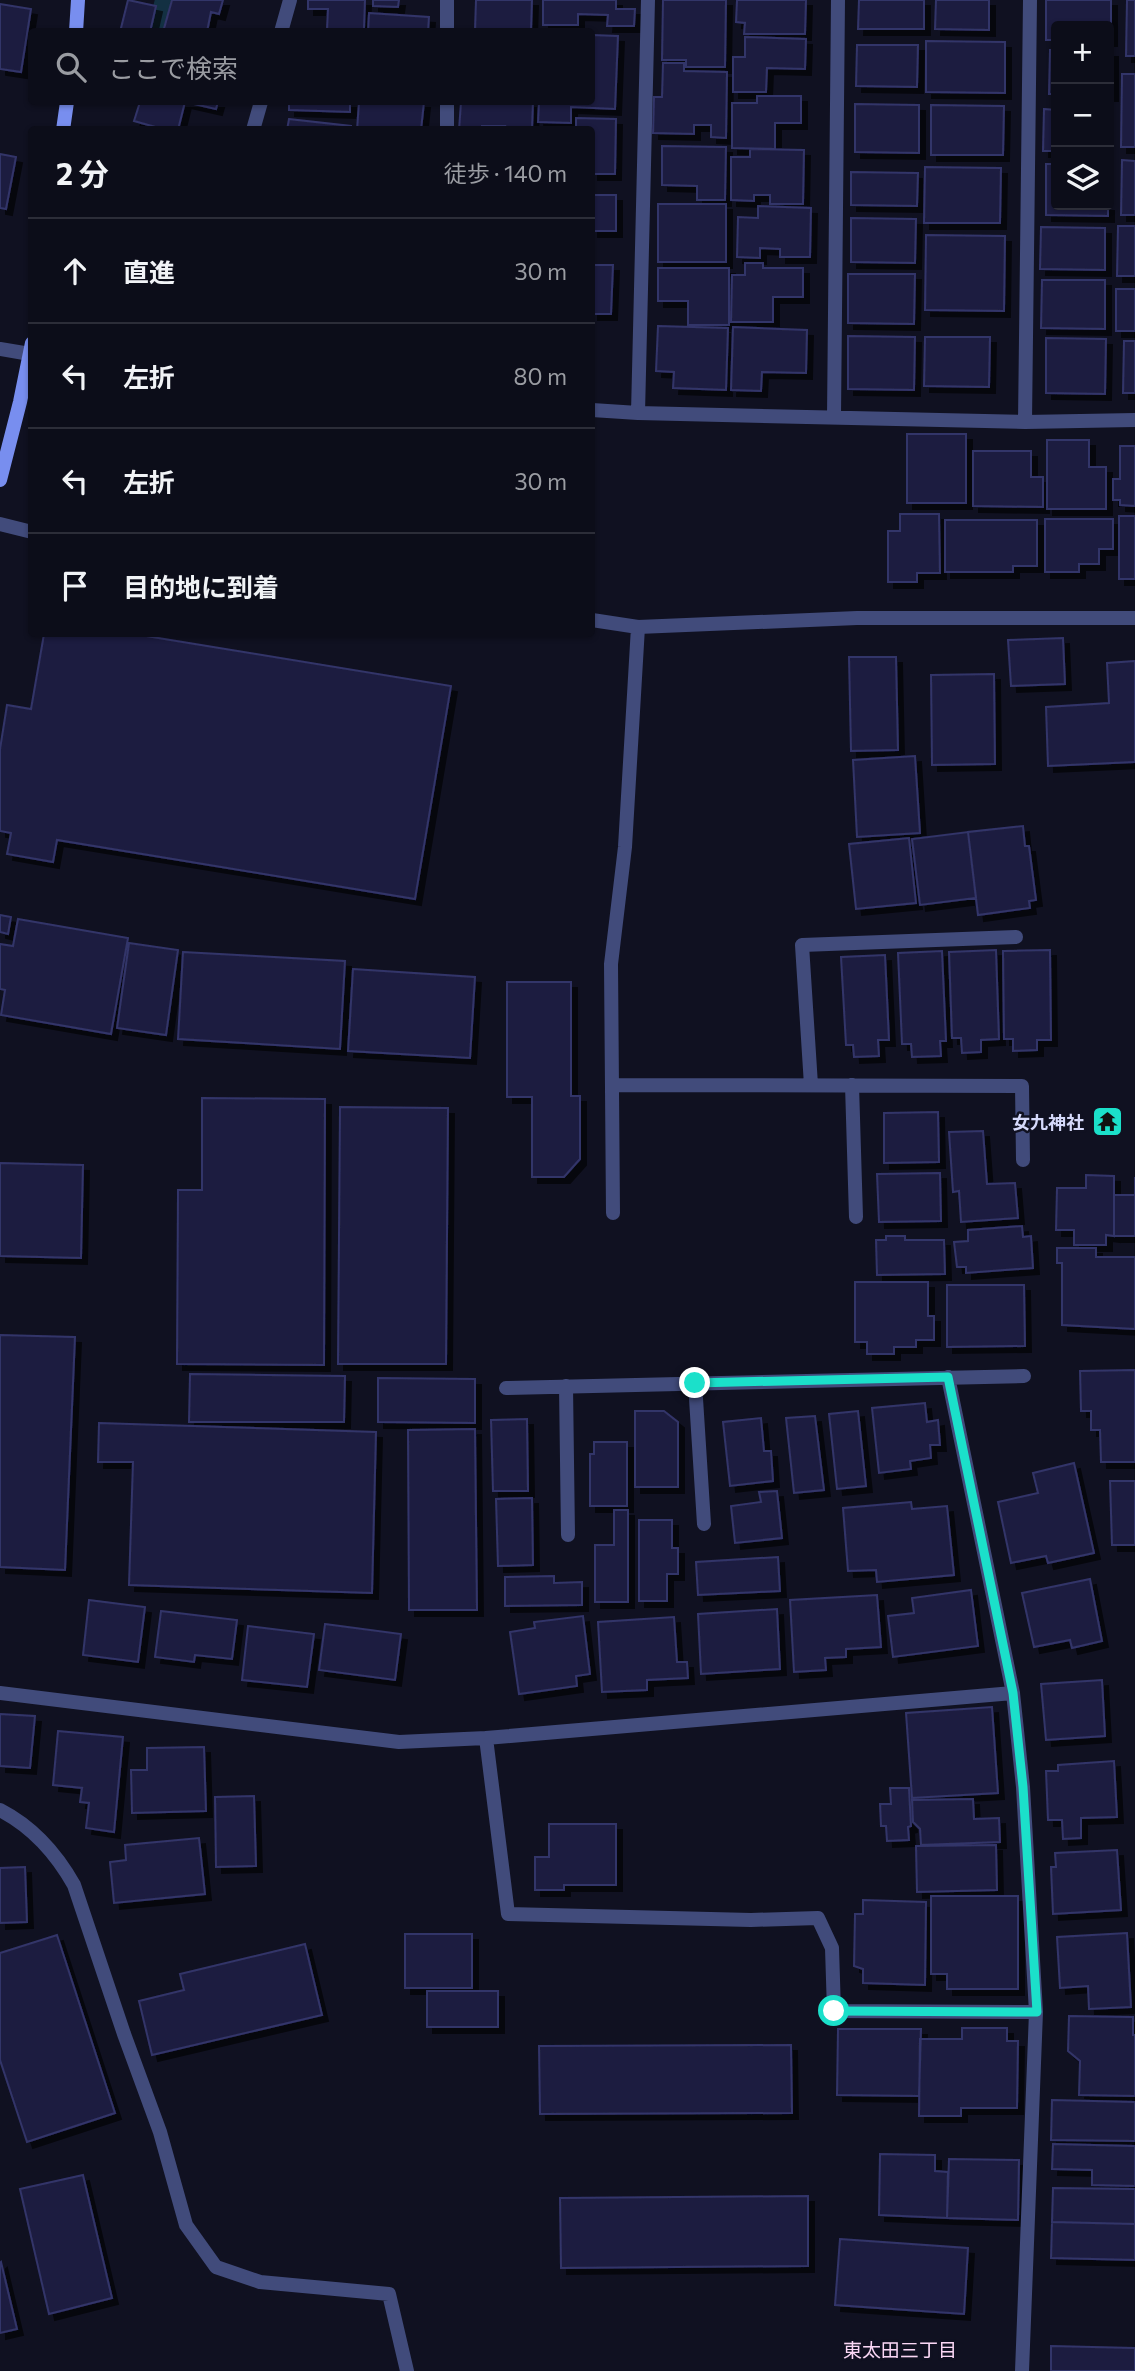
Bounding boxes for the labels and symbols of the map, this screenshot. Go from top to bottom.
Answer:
temple icon: 女九神社 [1090,1105,1124,1139]
place label: 女九神社 [1012,1111,1084,1133]
route end [679,1367,710,1398]
route start [818,1995,849,2026]
district label: 東太田三丁目 [843,2338,957,2361]

